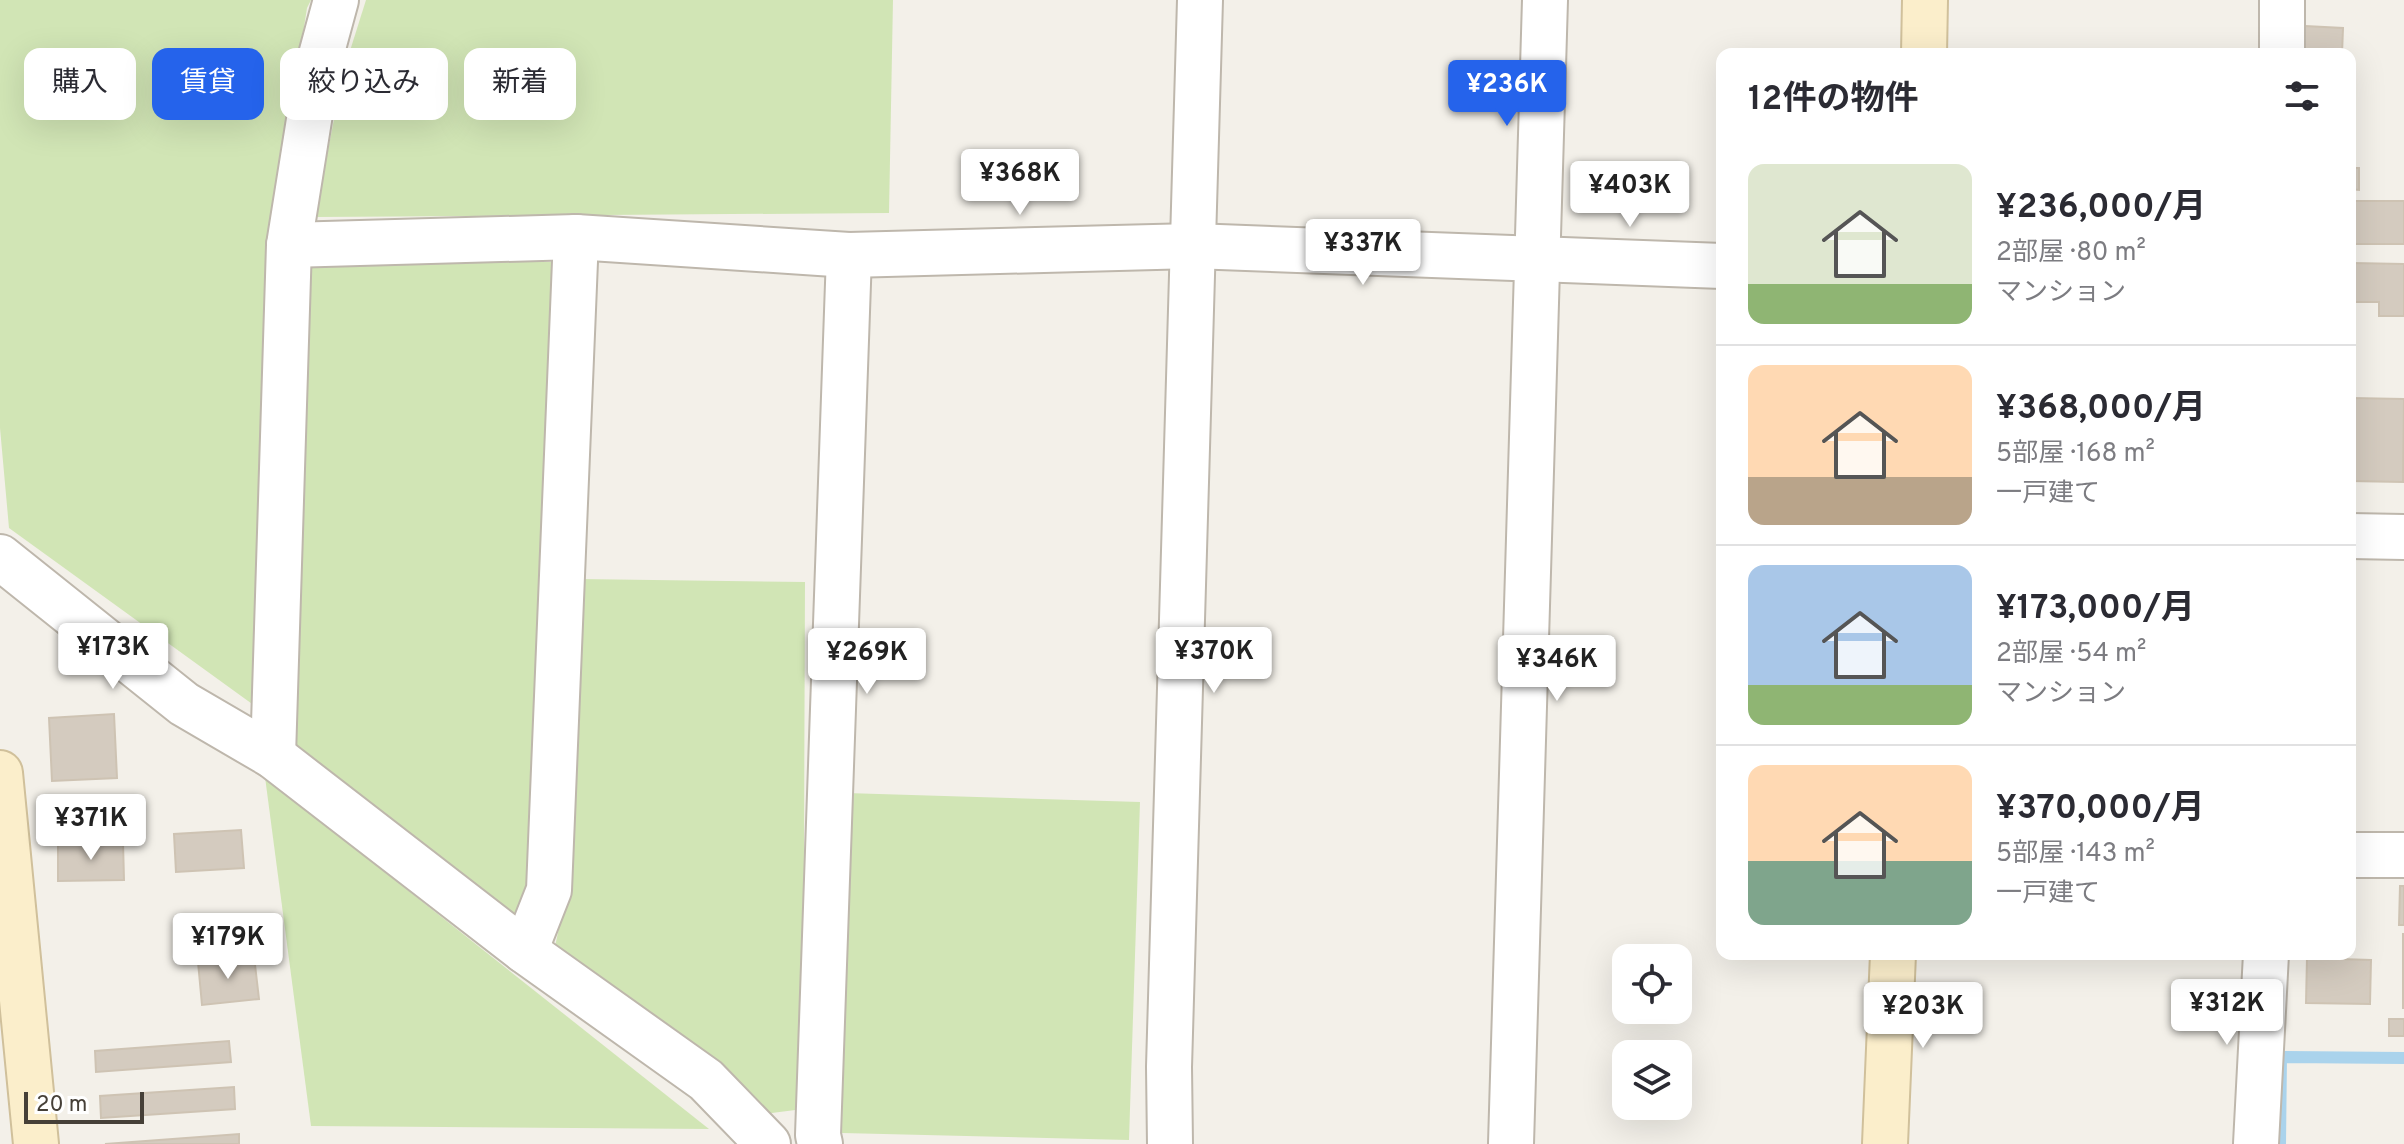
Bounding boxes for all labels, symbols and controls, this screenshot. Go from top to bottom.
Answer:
chip: 購入 [24,48,136,120]
chip: 賃貸 [152,48,264,120]
chip: 絞り込み [280,48,448,120]
chip: 新着 [464,48,576,120]
pin: ¥236K [1451,60,1563,128]
text: ¥236K [1466,69,1548,102]
icon: filters [2280,74,2324,118]
text: 12件の物件 [1748,79,1918,122]
pin: ¥368K [964,149,1076,217]
text: ¥368K [979,158,1061,191]
pin: ¥403K [1574,161,1686,229]
text: ¥403K [1588,170,1672,203]
text: ¥236,000/月 [1996,187,2206,230]
icon: home [1812,196,1908,292]
pin: ¥337K [1307,219,1419,287]
text: ¥337K [1324,228,1402,261]
text: 2部屋 · 80 m² [1996,237,2146,270]
text: マンション [1996,277,2126,310]
text: ¥368,000/月 [1996,388,2206,431]
icon: home [1812,397,1908,493]
text: 5部屋 · 168 m² [1996,438,2155,471]
text: 一戸建て [1996,478,2100,511]
text: ¥173,000/月 [1996,588,2195,631]
icon: home [1812,597,1908,693]
pin: ¥173K [57,623,169,691]
pin: ¥370K [1158,627,1270,695]
pin: ¥269K [811,628,923,696]
text: ¥173K [76,632,150,665]
pin: ¥346K [1501,635,1613,703]
text: ¥370K [1174,636,1254,669]
text: ¥269K [826,637,908,670]
text: 2部屋 · 54 m² [1996,638,2147,671]
text: ¥346K [1516,644,1598,677]
text: マンション [1996,678,2126,711]
text: ¥370,000/月 [1996,788,2205,831]
pin: ¥371K [35,794,147,862]
icon: home [1812,797,1908,893]
text: ¥371K [54,803,128,836]
text: 5部屋 · 143 m² [1996,838,2155,871]
text: 一戸建て [1996,878,2100,911]
pin: ¥179K [172,913,284,981]
text: ¥179K [191,922,265,955]
map controls [1612,944,1692,1120]
button: locate [1612,944,1692,1024]
pin: ¥312K [2171,979,2283,1047]
pin: ¥203K [1867,982,1979,1050]
text: ¥312K [2189,988,2265,1021]
text: ¥203K [1882,991,1964,1024]
button: layers [1612,1040,1692,1120]
scale bar [24,1088,144,1124]
text: 20 m [36,1092,87,1119]

